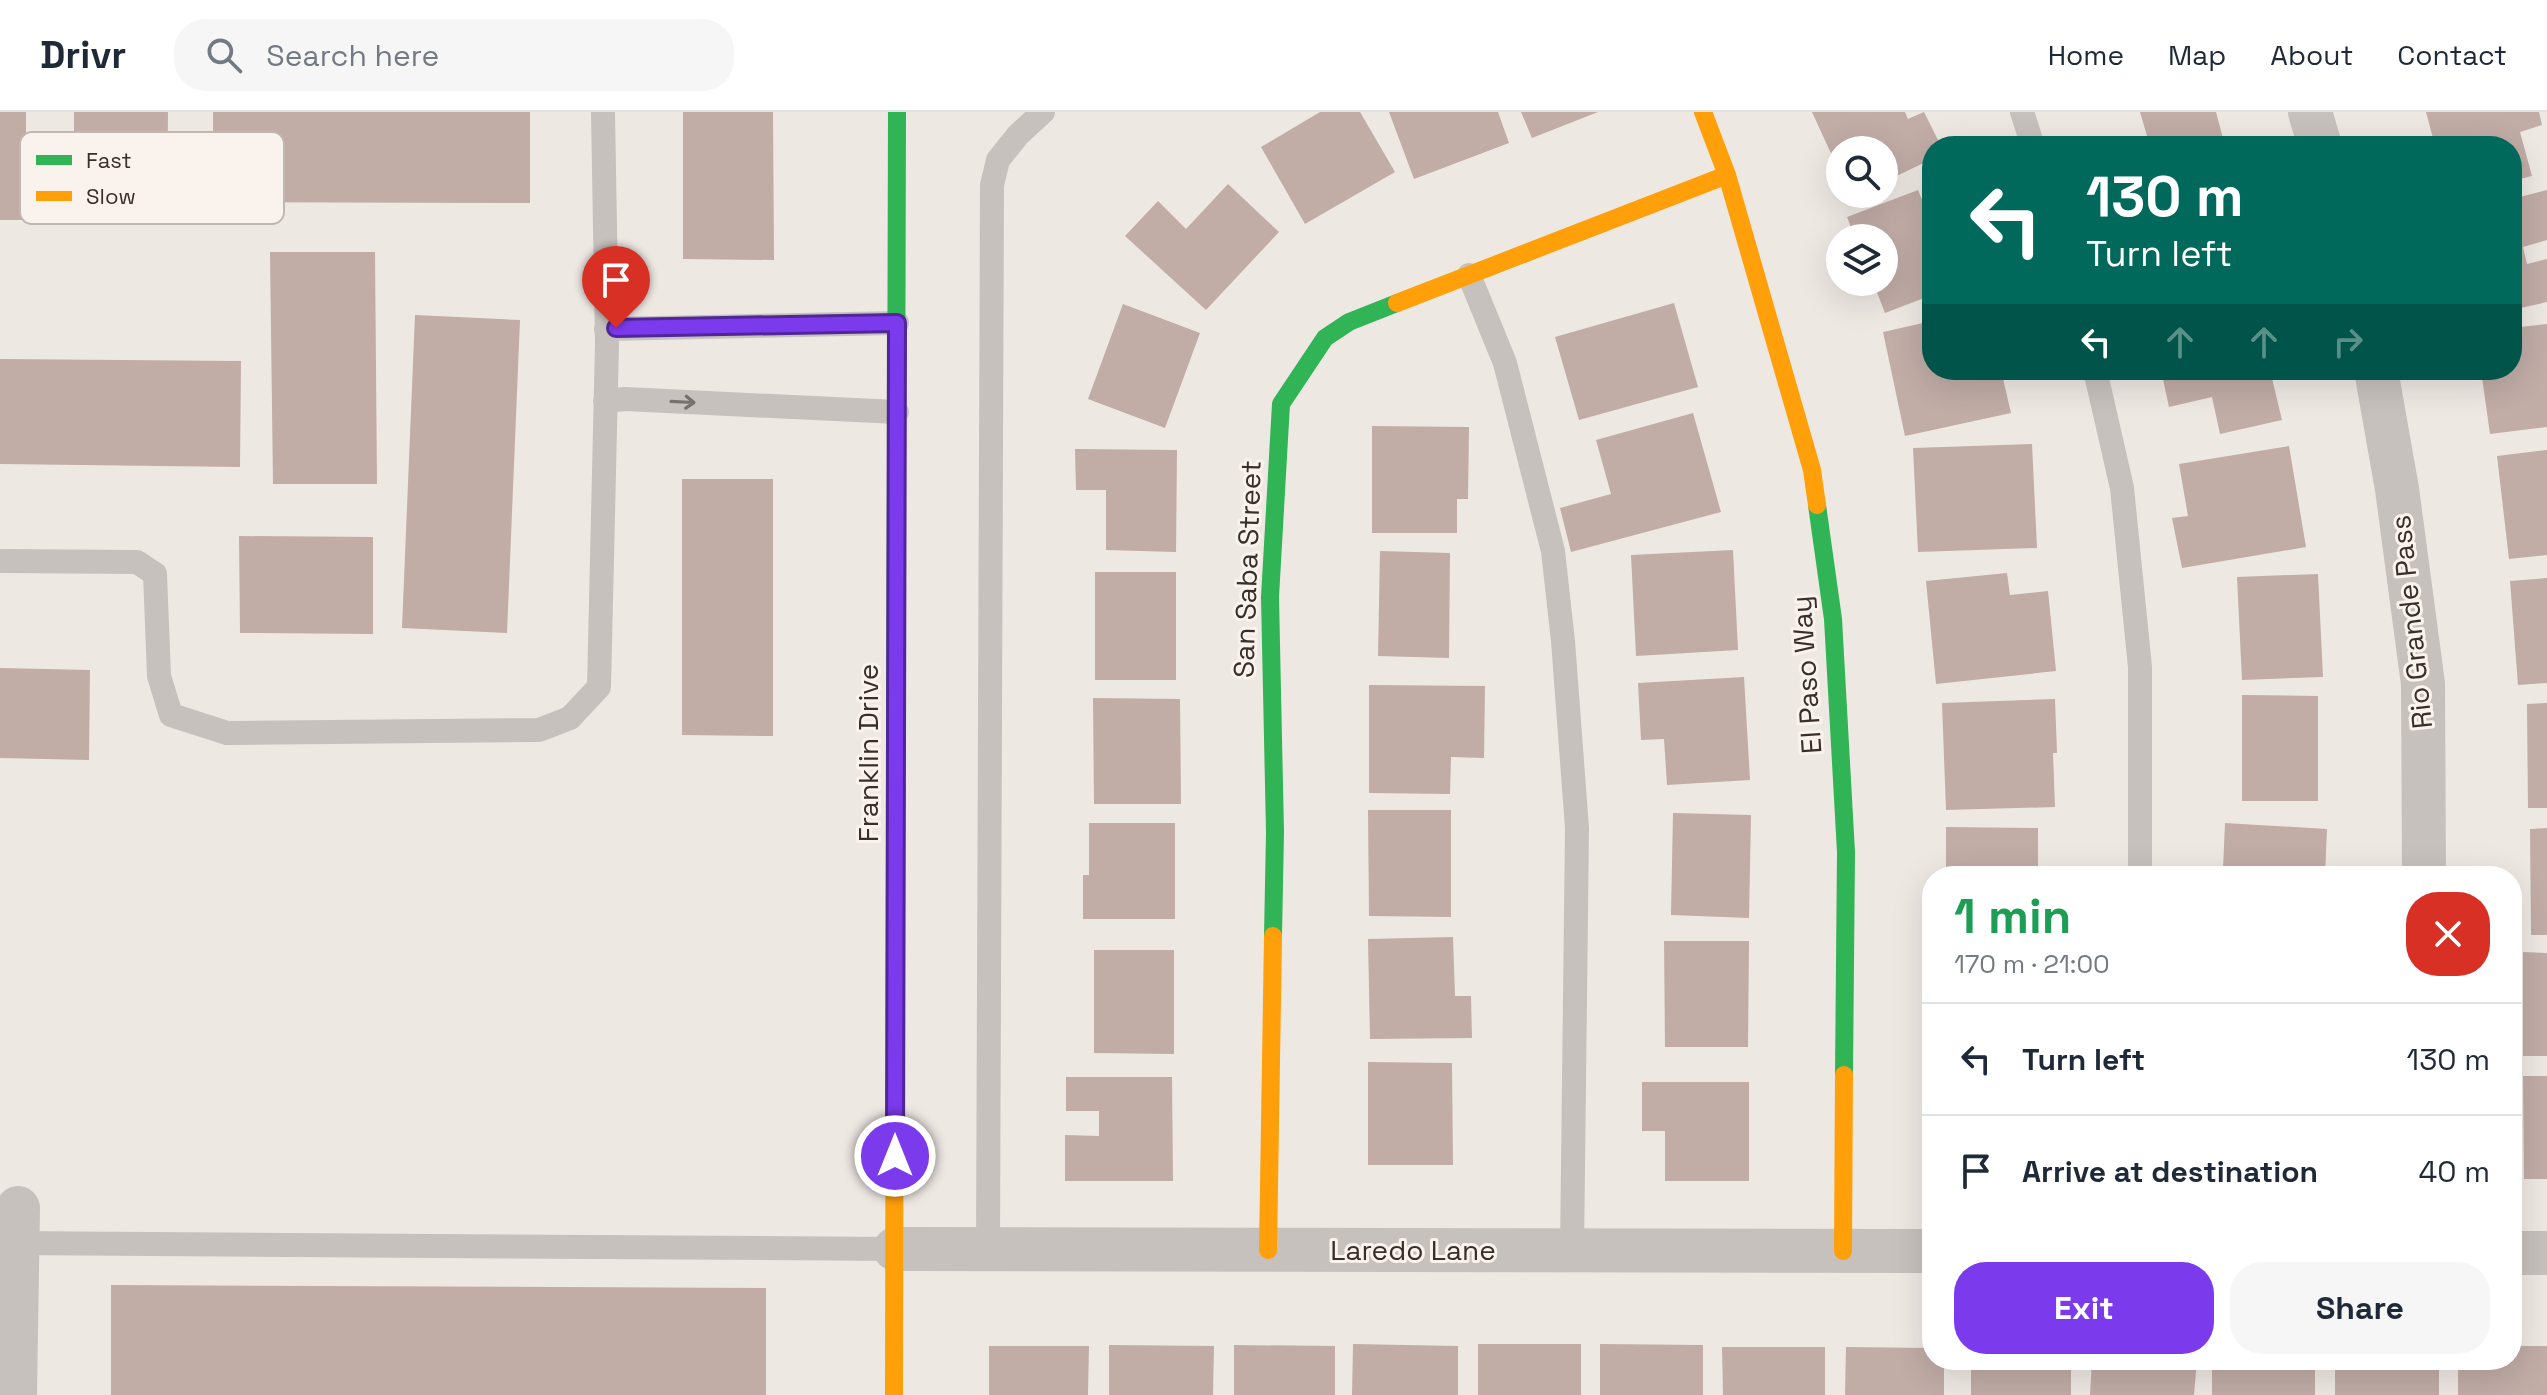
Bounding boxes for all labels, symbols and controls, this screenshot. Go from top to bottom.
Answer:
search box [174,19,734,91]
text: Drivr [40,31,126,79]
icon: search [202,33,246,77]
text: Search here [266,36,439,75]
text: Home [2048,37,2124,73]
text: Map [2168,37,2226,73]
text: About [2270,37,2353,73]
text: Contact [2397,37,2507,73]
legend [20,132,284,224]
map controls [1826,136,1898,296]
button: search [1826,136,1898,208]
text: Fast [86,146,132,174]
text: 130 m [2086,161,2244,232]
icon: left [1954,168,2058,272]
text: Slow [86,182,136,210]
button: layers [1826,224,1898,296]
text: Turn left [2086,231,2233,277]
pin [582,246,650,328]
icon: arrive [594,258,638,302]
icon: left [2074,320,2118,364]
icon: ahead [2158,320,2202,364]
icon: ahead [2242,320,2286,364]
icon: right [2326,320,2370,364]
one-way arrow [669,395,696,410]
street label: San Saba Street [1225,460,1269,678]
street label: Rio Grande Pass [2382,513,2440,731]
street label: El Paso Way [1783,595,1829,755]
street label: Franklin Drive [850,664,886,842]
text: 1 min [1954,886,2071,947]
button: close [2406,892,2490,976]
text: 170 m · 21:00 [1954,947,2110,981]
icon: left [1954,1037,1998,1081]
text: Turn left [2022,1040,2145,1079]
text: 130 m [2407,1040,2490,1079]
position arrow [853,1114,937,1198]
icon: arrive [1954,1149,1998,1193]
text: Arrive at destination [2022,1152,2318,1191]
text: 40 m [2419,1152,2490,1191]
street label: Laredo Lane [1330,1232,1496,1268]
button: Exit [1954,1262,2214,1354]
button: Share [2230,1262,2490,1354]

